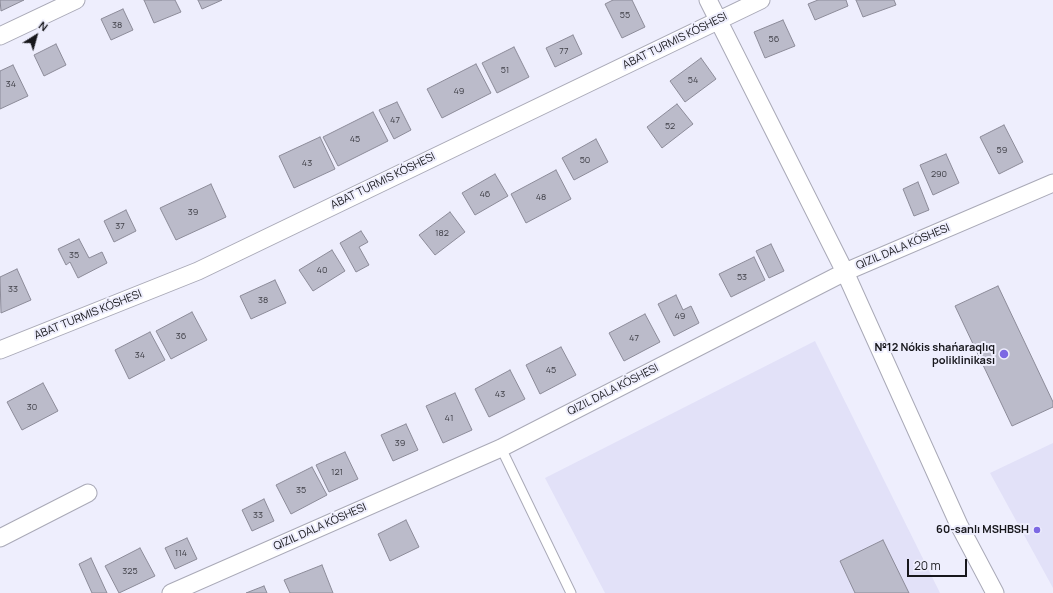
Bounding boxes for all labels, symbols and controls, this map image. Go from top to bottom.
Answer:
house number: 55 [620,10,630,20]
street label: ABAT TURMIS KÓSHESI [621,10,729,72]
north arrow [16,16,56,56]
text: N [36,18,51,34]
house number: 38 [112,20,122,30]
house number: 56 [769,34,779,44]
house number: 77 [559,46,569,56]
house number: 51 [501,65,509,75]
house number: 54 [688,75,698,85]
house number: 34 [6,79,16,89]
house number: 49 [454,86,464,96]
house number: 47 [390,115,400,125]
house number: 52 [665,121,675,131]
house number: 45 [350,134,360,144]
house number: 59 [997,145,1007,155]
street label: ABAT TURMIS KÓSHESI [329,150,437,212]
house number: 50 [580,155,590,165]
house number: 43 [302,158,312,168]
house number: 290 [931,169,947,179]
house number: 46 [480,189,490,199]
house number: 48 [536,192,546,202]
house number: 39 [188,207,198,217]
house number: 37 [115,221,125,231]
street label: QIZIL DALA KÓSHESI [854,221,952,273]
house number: 182 [435,228,449,238]
house number: 35 [69,250,79,260]
house number: 40 [317,265,327,275]
house number: 53 [737,272,747,282]
house number: 33 [8,284,18,294]
street label: ABAT TURMIS KÓSHESI [32,287,144,343]
house number: 38 [258,295,268,305]
house number: 49 [675,311,685,321]
house number: 36 [176,331,186,341]
house number: 47 [629,333,639,343]
place label: №12 Nókis shańaraqlıq poliklinikası [874,341,995,367]
marker: №12 Nókis shańaraqlıq poliklinikası [998,348,1010,360]
house number: 34 [135,350,145,360]
street label: QIZIL DALA KÓSHESI [565,361,661,419]
house number: 45 [546,365,556,375]
house number: 43 [495,389,505,399]
house number: 30 [27,402,37,412]
house number: 41 [445,413,453,423]
house number: 39 [395,438,405,448]
house number: 121 [331,467,343,477]
house number: 35 [296,485,306,495]
street label: QIZIL DALA KÓSHESI [271,501,369,553]
house number: 33 [253,510,263,520]
place label: 60-sanlı MSHBSH [936,523,1029,537]
marker: 60-sanlı MSHBSH [1032,525,1042,535]
house number: 114 [175,548,187,558]
scale bar [909,551,969,577]
text: 20 m [914,557,941,574]
house number: 325 [122,566,138,576]

